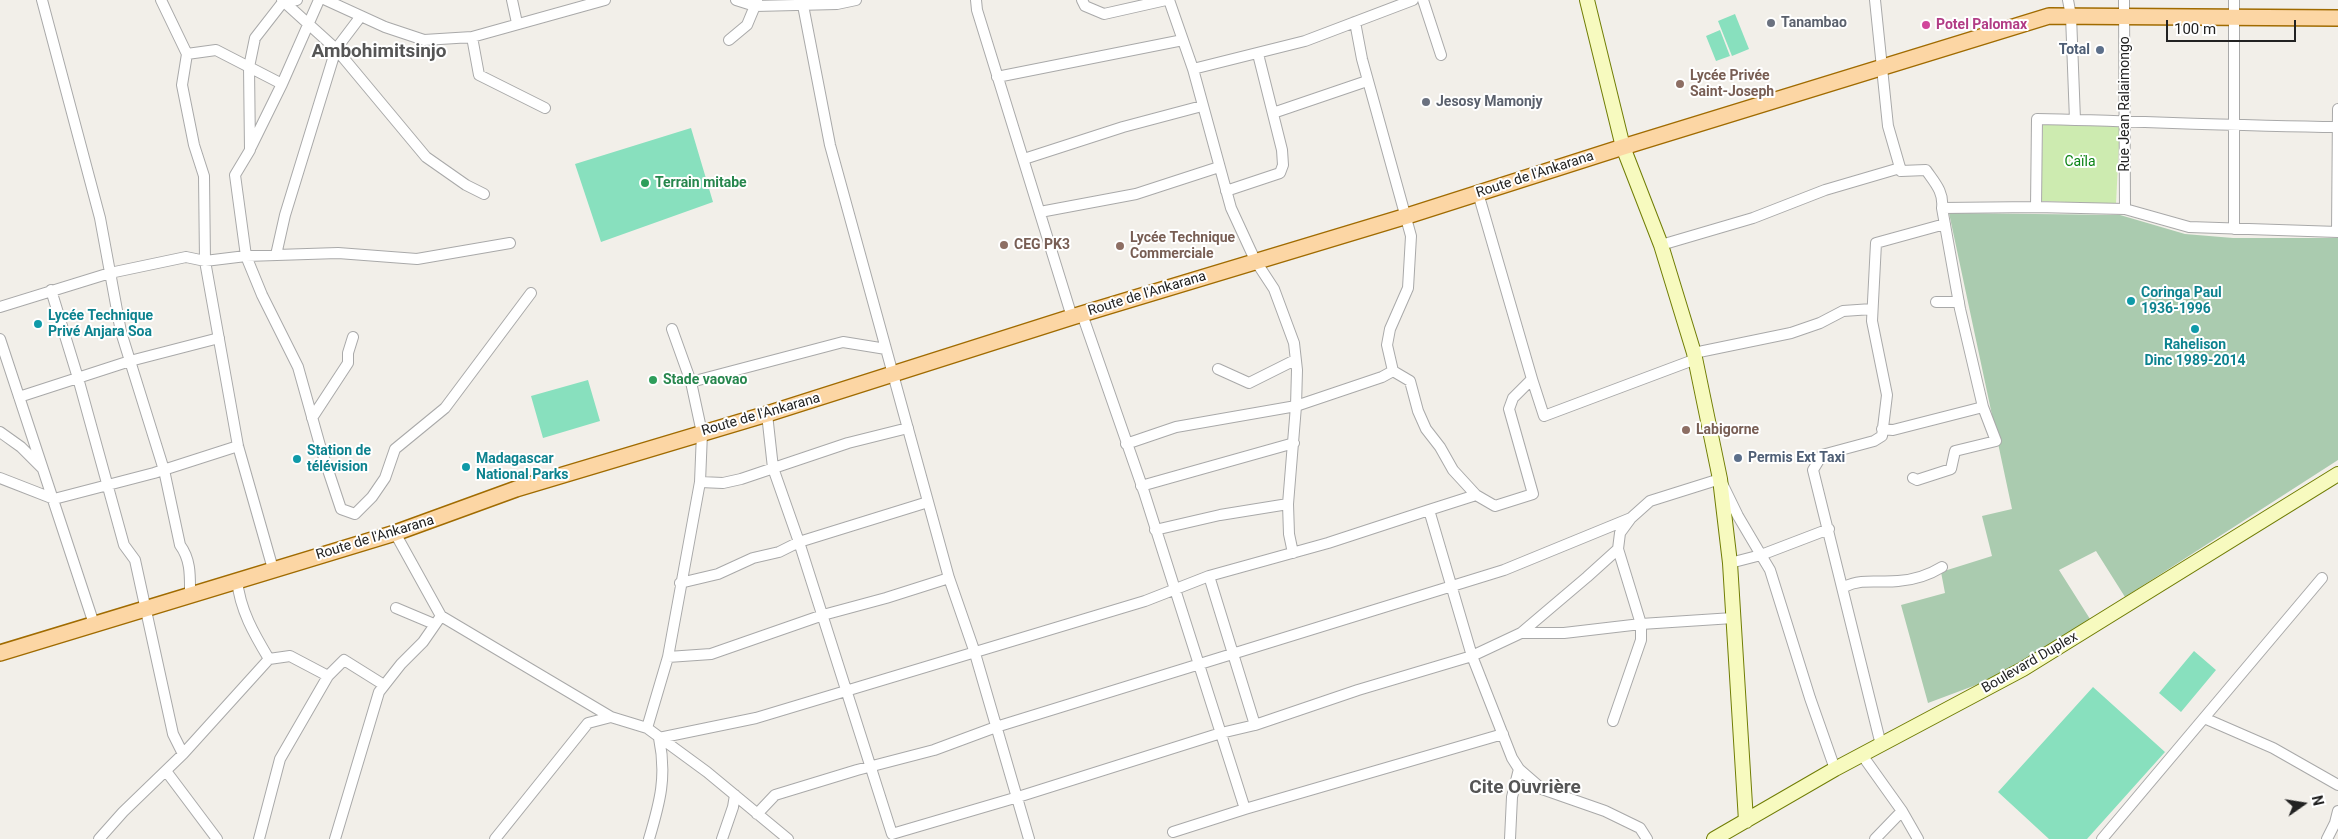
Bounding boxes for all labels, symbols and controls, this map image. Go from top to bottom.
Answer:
scale bar [2168,10,2298,42]
place label: Tanambao [1781,15,1847,31]
marker: Tanambao [1765,17,1777,29]
place label: Potel Palomax [1936,17,2027,33]
marker: Potel Palomax [1920,19,1932,31]
text: 100 m [2174,20,2216,38]
street label: Rue Jean Ralaimongo [2117,36,2133,172]
district label: Ambohimitsinjo [311,41,447,63]
place label: Total [2059,42,2090,58]
marker: Total [2094,44,2106,56]
place label: Lycée Privée Saint-Joseph [1690,68,1774,100]
marker: Lycée Privée Saint-Joseph [1674,78,1686,90]
place label: Jesosy Mamonjy [1436,94,1543,110]
marker: Jesosy Mamonjy [1420,96,1432,108]
street label: Route de l'Ankarana [1474,148,1596,202]
park label: Caïla [2064,154,2096,170]
place label: Terrain mitabe [655,175,747,191]
marker: Terrain mitabe [639,177,651,189]
place label: Lycée Technique Commerciale [1130,230,1235,262]
place label: CEG PK3 [1014,237,1070,253]
marker: CEG PK3 [998,239,1010,251]
marker: Lycée Technique Commerciale [1114,240,1126,252]
street label: Route de l'Ankarana [1086,268,1208,320]
place label: Coringa Paul 1936-1996 [2141,285,2222,318]
marker: Coringa Paul 1936-1996 [2125,295,2137,307]
place label: Lycée Technique Privé Anjara Soa [48,308,153,341]
marker: Lycée Technique Privé Anjara Soa [32,318,44,330]
marker: Rahelison Dinc 1989-2014 [2189,323,2201,335]
place label: Rahelison Dinc 1989-2014 [2144,337,2246,370]
place label: Stade vaovao [663,372,747,388]
marker: Stade vaovao [647,374,659,386]
street label: Route de l'Ankarana [700,390,822,440]
place label: Labigorne [1696,422,1759,438]
marker: Labigorne [1680,424,1692,436]
place label: Station de télévision [307,443,371,476]
place label: Permis Ext Taxi [1748,450,1845,466]
place label: Madagascar National Parks [476,451,568,484]
marker: Permis Ext Taxi [1732,452,1744,464]
marker: Station de télévision [291,453,303,465]
marker: Madagascar National Parks [460,461,472,473]
street label: Route de l'Ankarana [314,512,436,564]
street label: Boulevard Duplex [1979,629,2081,697]
district label: Cite Ouvrière [1469,777,1581,799]
north arrow [2278,779,2328,829]
text: N [2309,794,2327,807]

